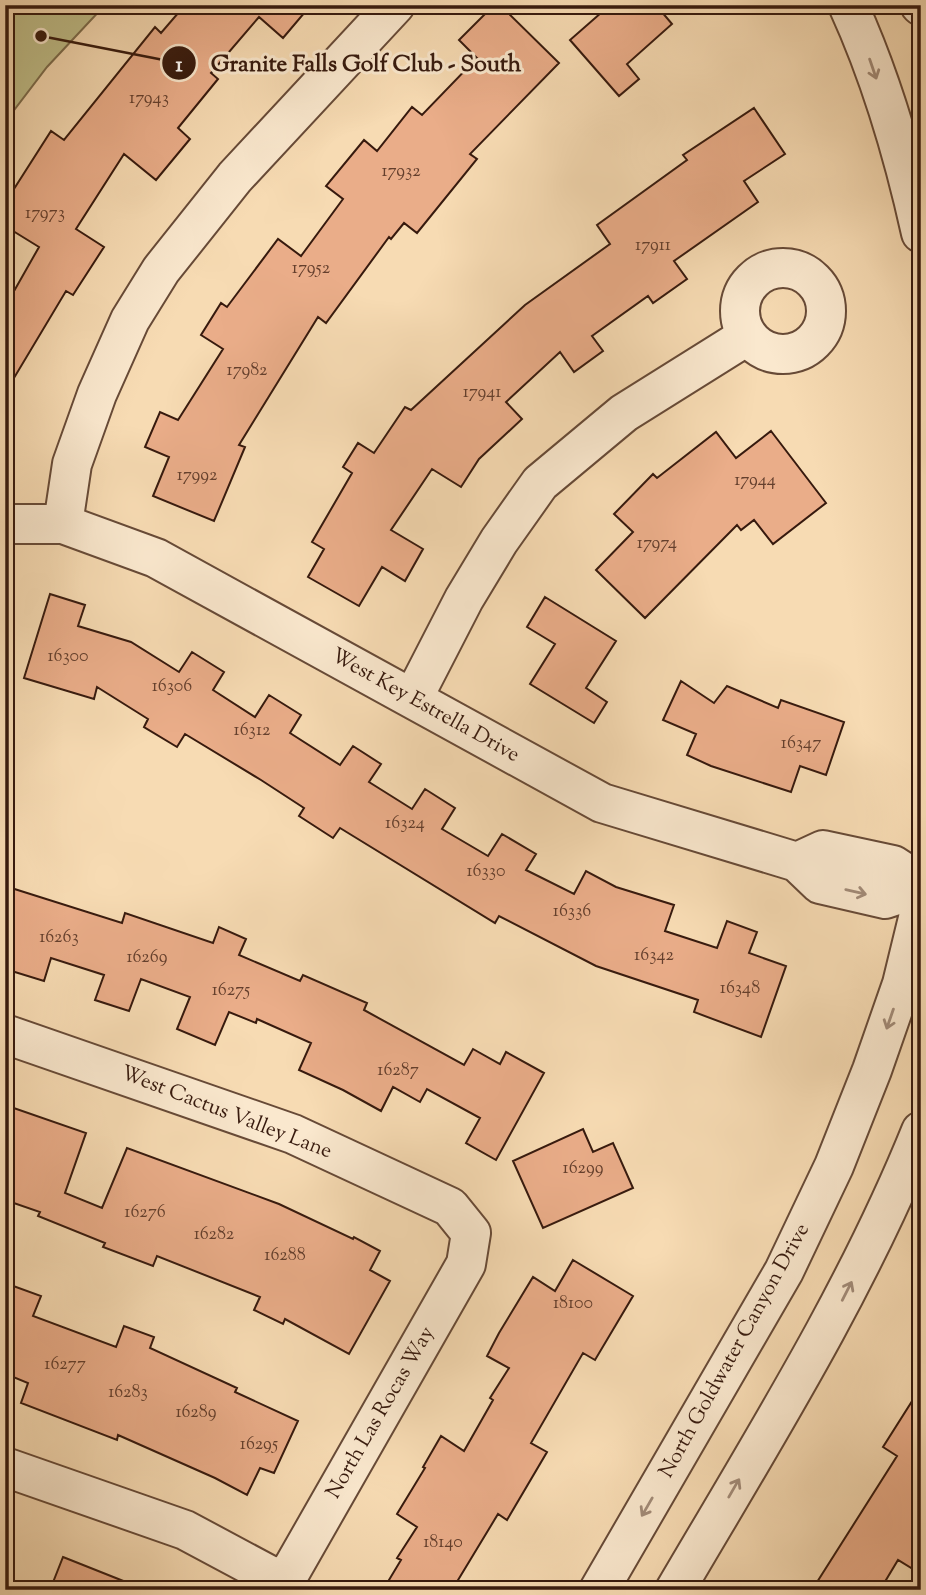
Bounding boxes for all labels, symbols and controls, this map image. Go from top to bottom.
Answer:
callout: Granite Falls Golf Club - South [162,41,536,85]
text: Granite Falls Golf Club - South [211,49,522,82]
text: 1 [175,51,183,81]
one-way arrow [867,58,880,80]
house number: 17943 [129,86,169,112]
house number: 17932 [381,159,421,185]
house number: 17973 [25,201,65,227]
house number: 17911 [635,233,671,259]
house number: 17952 [292,256,331,282]
house number: 17982 [227,358,268,384]
house number: 17941 [463,380,501,406]
house number: 17992 [177,463,218,489]
house number: 17944 [734,468,776,494]
house number: 17974 [637,531,677,557]
street label: West Key Estrella Drive [325,642,525,770]
house number: 16300 [47,644,89,670]
house number: 16306 [152,674,192,700]
house number: 16312 [234,718,271,744]
house number: 16347 [781,731,821,757]
house number: 16324 [385,811,425,837]
house number: 16330 [467,859,505,885]
one-way arrow [844,886,867,900]
house number: 16336 [553,899,591,925]
house number: 16263 [39,925,79,951]
house number: 16342 [634,943,674,969]
house number: 16269 [126,945,168,971]
house number: 16348 [720,976,760,1002]
house number: 16275 [212,978,250,1004]
one-way arrow [883,1008,895,1030]
house number: 16287 [377,1058,419,1084]
street label: West Cactus Valley Lane [116,1059,336,1167]
house number: 16299 [563,1156,604,1182]
house number: 16276 [124,1200,166,1226]
street label: North Goldwater Canyon Drive [652,1218,818,1484]
house number: 16282 [194,1222,235,1248]
house number: 16288 [264,1243,306,1269]
one-way arrow [840,1281,854,1302]
house number: 18100 [553,1291,593,1317]
street label: North Las Rocas Way [319,1321,443,1505]
house number: 16277 [44,1352,86,1378]
house number: 16283 [108,1380,148,1406]
house number: 16289 [175,1400,217,1426]
house number: 16295 [240,1432,278,1458]
one-way arrow [727,1479,741,1499]
one-way arrow [640,1496,654,1516]
house number: 18140 [423,1530,463,1556]

